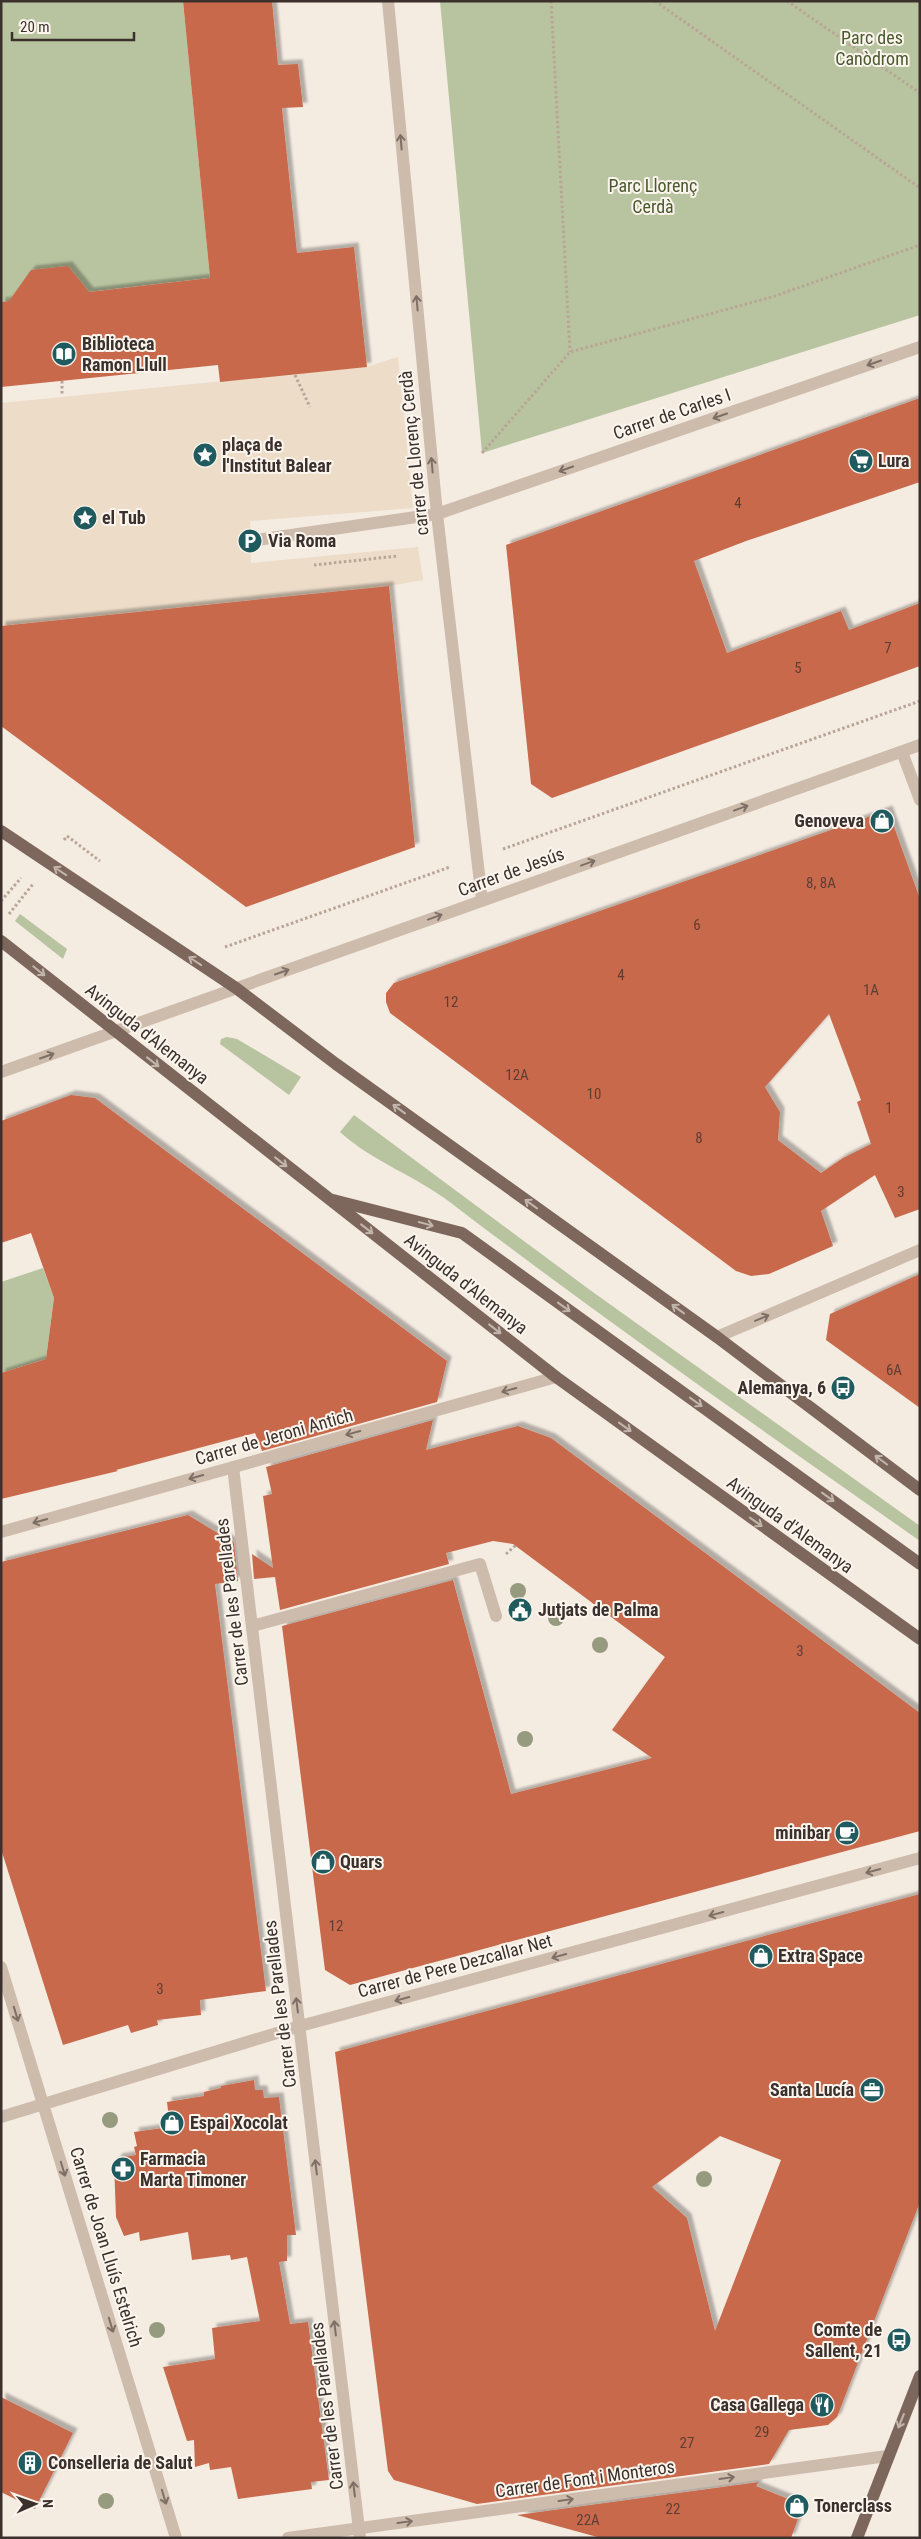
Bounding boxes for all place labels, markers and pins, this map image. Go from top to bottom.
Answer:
place label: Biblioteca Ramon Llull [82,333,167,375]
library icon: Biblioteca Ramon Llull [51,341,77,367]
place label: plaça de l'Institut Balear [222,434,332,476]
place icon: plaça de l'Institut Balear [192,442,218,468]
supermarket icon: Lura [848,448,874,474]
place label: Lura [878,450,910,471]
place icon: el Tub [72,505,98,531]
place label: el Tub [102,507,146,528]
parking icon: Via Roma [237,528,263,554]
place label: Via Roma [268,530,336,551]
shop icon: Genoveva [869,808,895,834]
place label: Genoveva [794,810,864,831]
bus stop icon: Alemanya, 6 [830,1375,856,1401]
place label: Alemanya, 6 [737,1377,826,1398]
public building icon: Jutjats de Palma [507,1597,533,1623]
place label: Jutjats de Palma [538,1599,659,1620]
cafe icon: minibar [834,1820,860,1846]
place label: minibar [775,1822,830,1843]
shop icon: Quars [310,1849,336,1875]
place label: Quars [340,1851,382,1872]
shop icon: Extra Space [748,1943,774,1969]
place label: Extra Space [778,1945,863,1966]
office icon: Santa Lucía [859,2077,885,2103]
place label: Santa Lucía [770,2079,854,2100]
shop icon: Espai Xocolat [159,2110,185,2136]
place label: Espai Xocolat [190,2112,288,2133]
place label: Farmacia Marta Timoner [140,2148,246,2190]
pharmacy icon: Farmacia Marta Timoner [110,2156,136,2182]
place label: Comte de Sallent, 21 [805,2319,882,2361]
bus stop icon: Comte de Sallent, 21 [886,2327,912,2353]
restaurant icon: Casa Gallega [809,2392,835,2418]
place label: Casa Gallega [710,2394,804,2415]
building icon: Conselleria de Salut [17,2450,43,2476]
place label: Conselleria de Salut [48,2452,193,2473]
shop icon: Tonerclass [784,2493,810,2519]
place label: Tonerclass [814,2495,892,2516]

